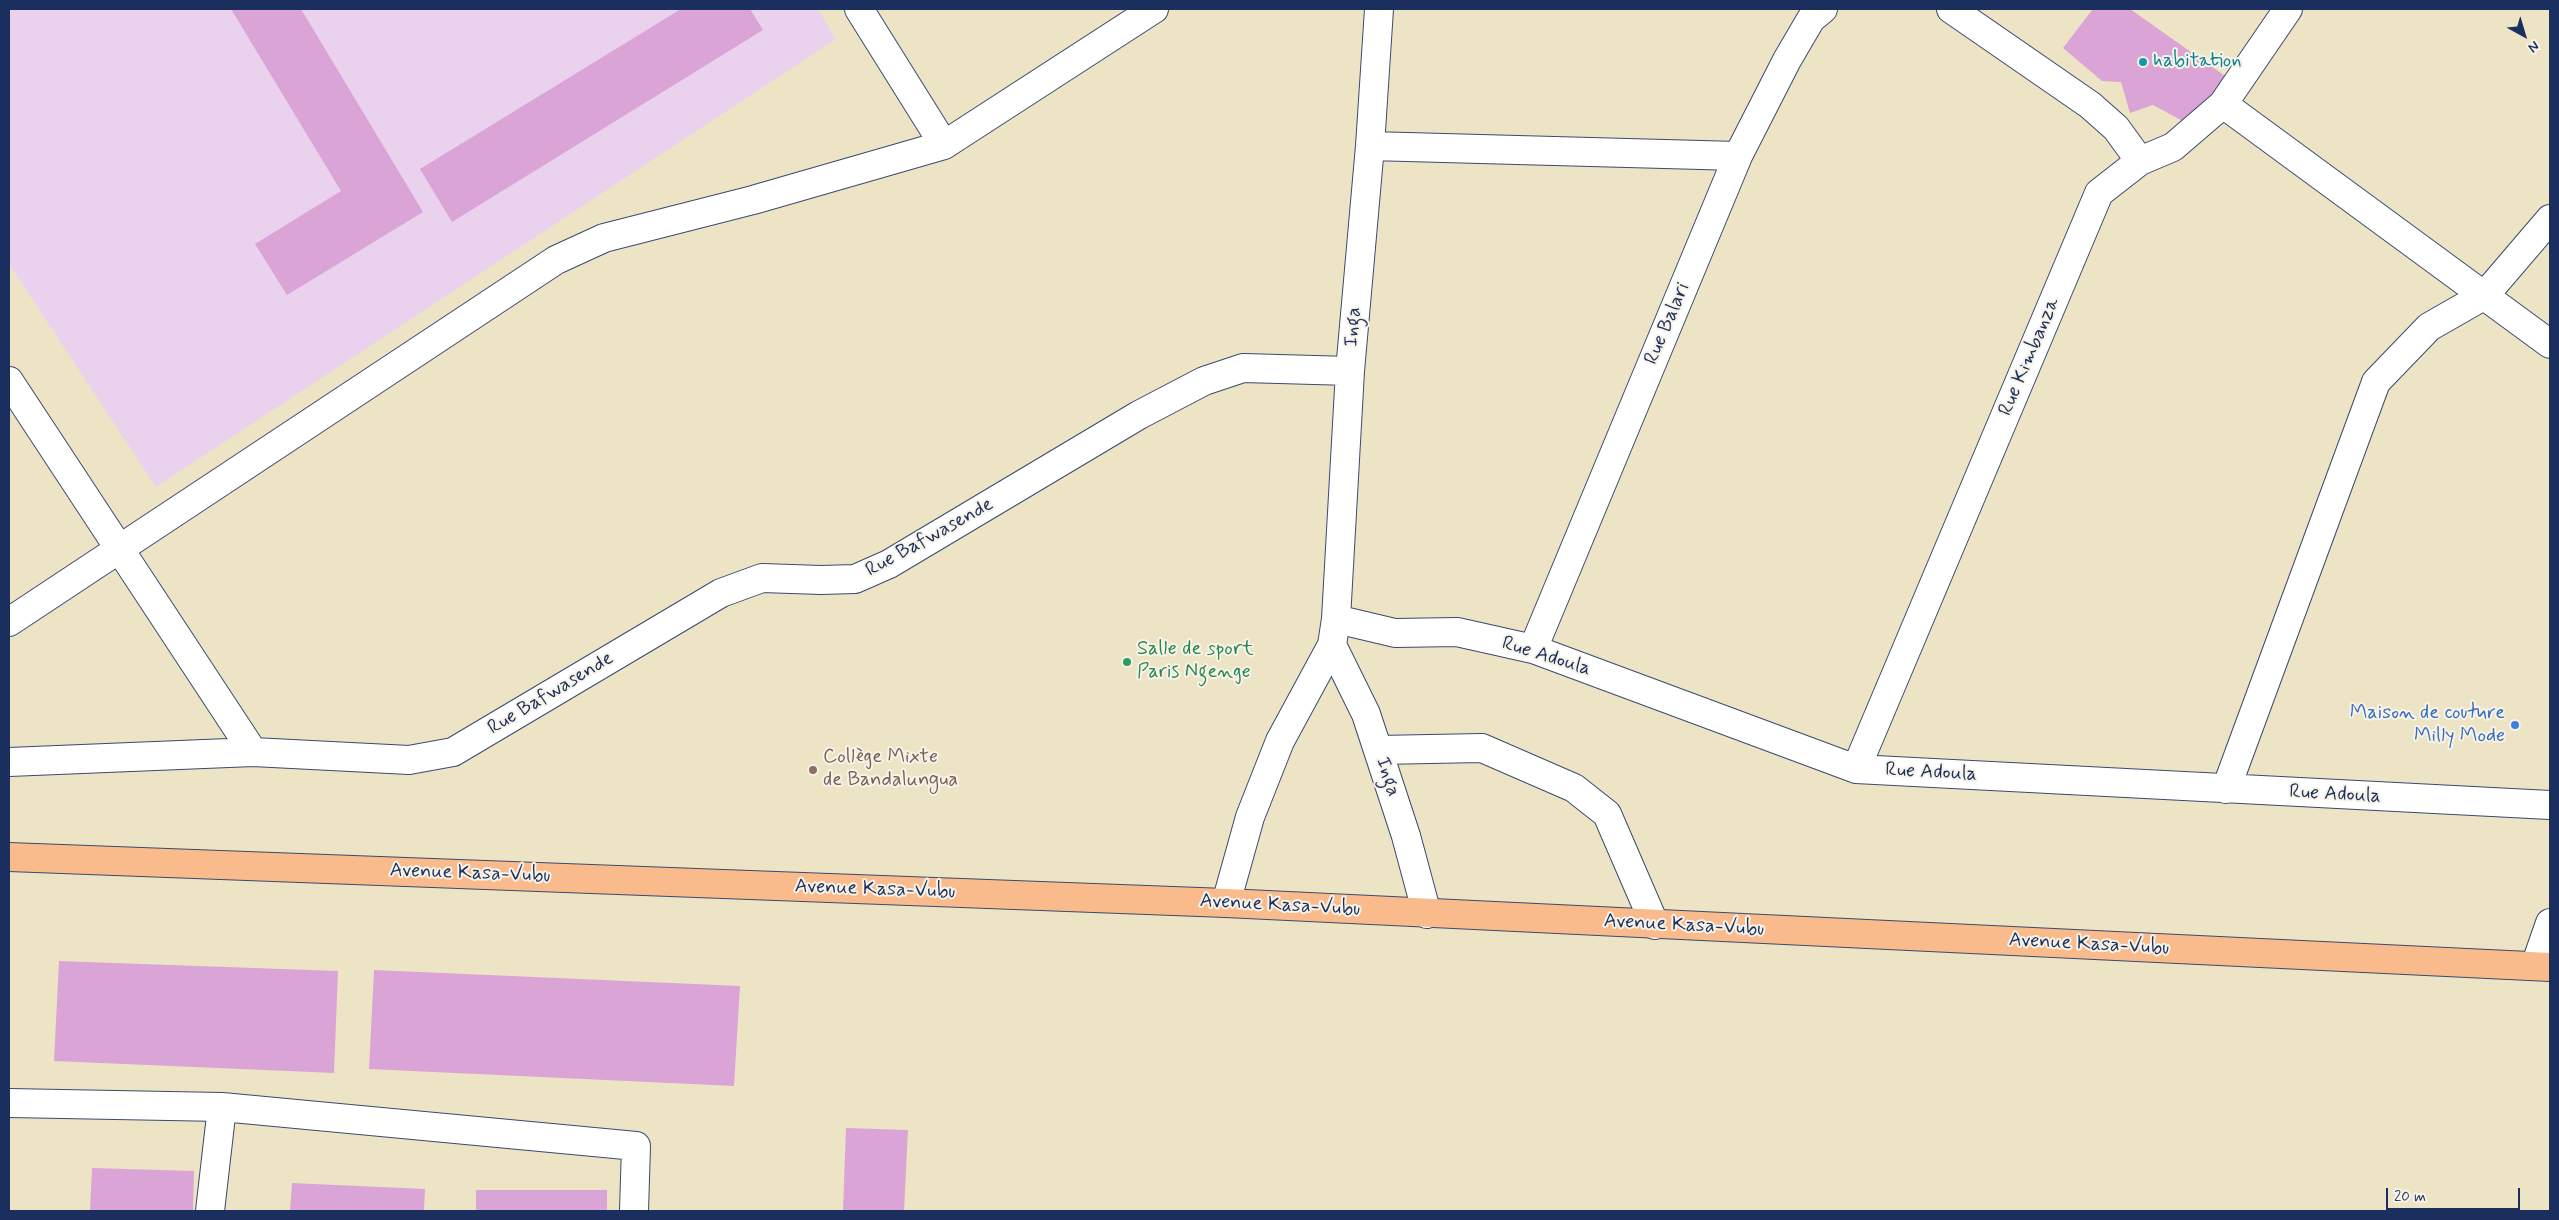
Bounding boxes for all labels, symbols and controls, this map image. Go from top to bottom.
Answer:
north arrow [2499,10,2549,60]
text: N [2524,37,2543,57]
place label: habitation [2153,50,2241,74]
marker: habitation [2137,56,2149,68]
street label: Rue Balari [1640,279,1696,369]
street label: Rue Kimbanza [1994,294,2066,420]
street label: Inga [1340,306,1368,348]
street label: Rue Bafwasende [862,493,998,583]
street label: Rue Adoula [1499,632,1593,682]
place label: Salle de sport Paris Ngenge [1137,638,1254,685]
street label: Rue Bafwasende [484,647,618,741]
marker: Salle de sport Paris Ngenge [1121,656,1133,668]
place label: Maison de couture Milly Mode [2350,702,2505,749]
marker: Maison de couture Milly Mode [2509,719,2521,731]
place label: Collège Mixte de Bandalungua [823,746,958,793]
street label: Inga [1369,754,1405,800]
street label: Rue Adoula [1885,759,1977,787]
marker: Collège Mixte de Bandalungua [807,764,819,776]
street label: Rue Adoula [2289,781,2381,809]
street label: Avenue Kasa-Vubu [389,859,551,889]
street label: Avenue Kasa-Vubu [794,875,956,905]
street label: Avenue Kasa-Vubu [1199,890,1361,922]
street label: Avenue Kasa-Vubu [1603,910,1765,942]
street label: Avenue Kasa-Vubu [2008,929,2170,961]
scale bar [2389,1178,2523,1210]
text: 20 m [2394,1187,2426,1207]

